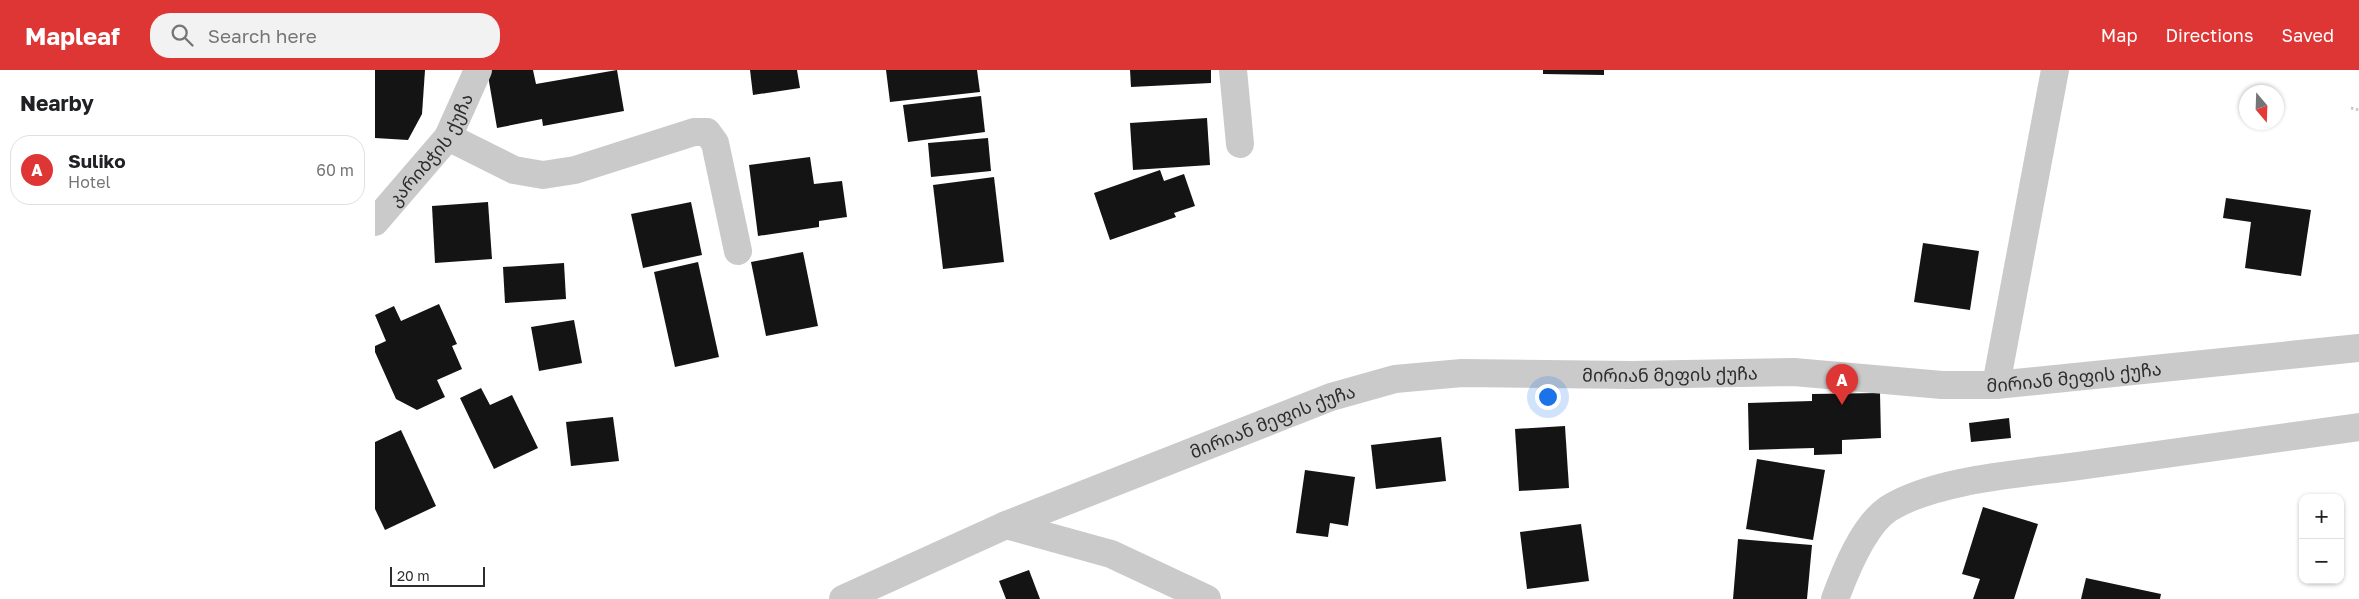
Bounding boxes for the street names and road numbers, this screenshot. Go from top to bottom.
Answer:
street label: კარიბჭის ქუჩა [383,90,477,211]
street label: მირიან მეფის ქუჩა [1986,357,2162,396]
street label: მირიან მეფის ქუჩა [1582,362,1758,386]
street label: მირიან მეფის ქუჩა [1186,380,1358,463]

